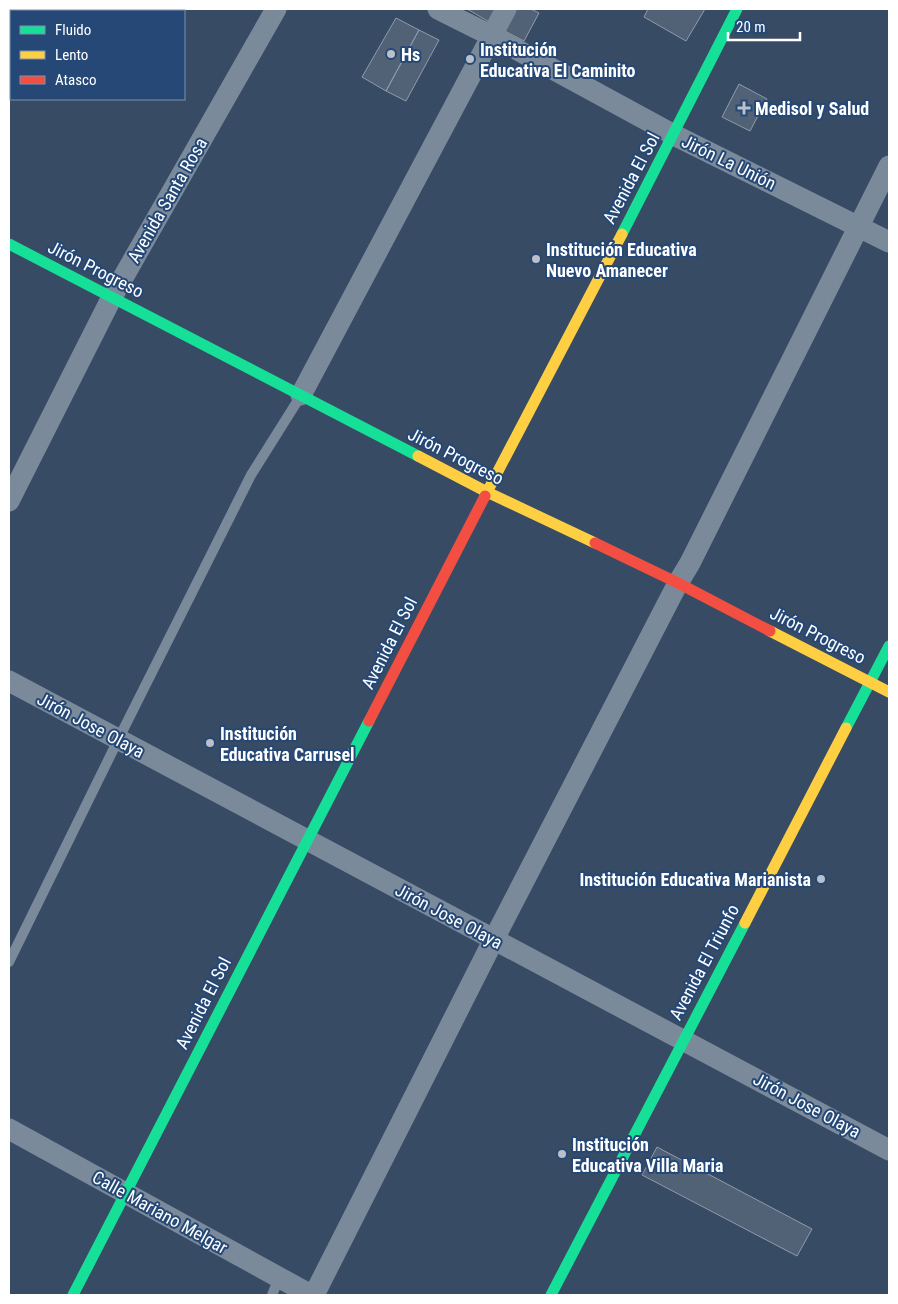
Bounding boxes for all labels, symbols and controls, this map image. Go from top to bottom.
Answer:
legend [10,10,185,100]
scale bar [728,10,800,42]
text: 20 m [736,18,766,36]
text: Fluido [55,21,91,39]
place label: Institución Educativa El Caminito [480,39,636,81]
place label: Hs [401,44,420,65]
text: Lento [55,46,88,64]
marker: Hs [385,48,397,60]
marker: Institución Educativa El Caminito [464,53,476,65]
text: Atasco [55,71,96,89]
place label: Medisol y Salud [755,98,869,119]
marker: Medisol y Salud [737,101,751,115]
street label: Avenida El Sol [598,129,664,227]
street label: Jirón La Unión [679,130,779,194]
street label: Avenida Santa Rosa [123,134,211,266]
street label: Jirón Progreso [45,236,147,302]
place label: Institución Educativa Nuevo Amanecer [546,239,697,281]
marker: Institución Educativa Nuevo Amanecer [530,253,542,265]
street label: Jirón Progreso [405,423,507,489]
street label: Avenida El Sol [357,594,421,692]
street label: Jirón Progreso [767,602,869,668]
street label: Jirón Jose Olaya [34,688,148,762]
place label: Institución Educativa Carrusel [220,723,355,765]
marker: Institución Educativa Carrusel [204,737,216,749]
place label: Institución Educativa Marianista [579,869,811,890]
marker: Institución Educativa Marianista [815,873,827,885]
street label: Jirón Jose Olaya [392,879,506,953]
street label: Avenida El Triunfo [665,901,743,1023]
street label: Avenida El Sol [171,954,235,1052]
street label: Jirón Jose Olaya [750,1068,864,1142]
place label: Institución Educativa Villa Maria [572,1134,724,1176]
marker: Institución Educativa Villa Maria [556,1148,568,1160]
street label: Calle Mariano Melgar [89,1166,232,1258]

